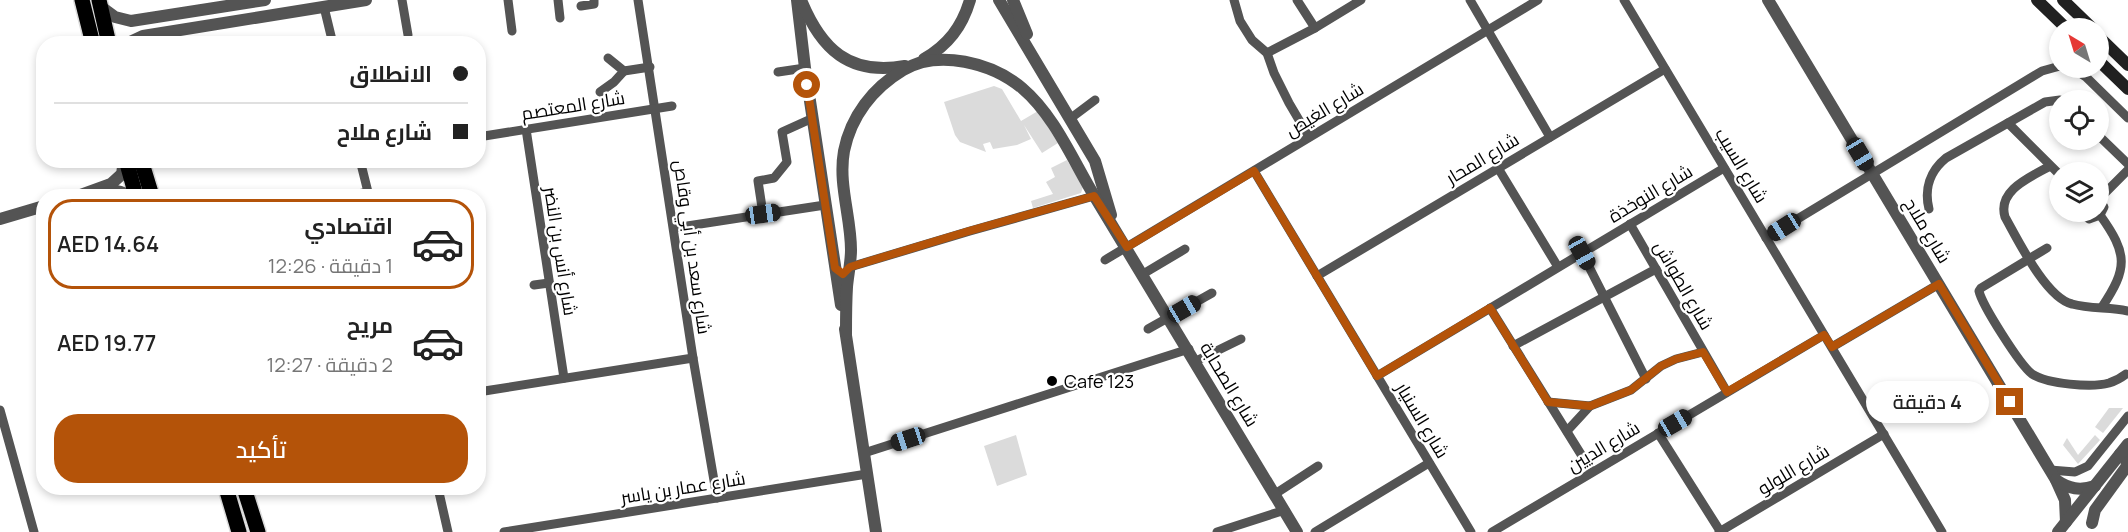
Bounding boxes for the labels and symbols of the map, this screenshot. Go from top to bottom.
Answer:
north arrow [2049,18,2109,78]
route start [793,71,820,98]
street label: شارع الغيص [1281,76,1368,143]
street label: شارع المعتصم [520,85,627,126]
street label: شارع السيب [1709,123,1774,208]
street label: شارع المحار [1440,127,1524,191]
car [1843,134,1877,174]
street label: شارع سعد بن أبي وقاص [666,158,717,336]
street label: شارع النوخذة [1603,158,1697,228]
street label: شارع أنس بن النضر [538,184,583,317]
street label: شارع ملاح [1898,193,1957,268]
car [744,203,782,225]
car [1764,210,1804,244]
car [1565,233,1599,273]
street label: شارع الطواش [1648,236,1719,334]
car [1164,292,1204,326]
street label: شارع الصحابة [1194,337,1265,431]
place label: Cafe 123 [1064,369,1134,393]
marker: Cafe 123 [1045,374,1059,388]
street label: شارع السنيار [1390,377,1455,463]
callout: 4 دقيقة [1866,381,1989,423]
route end [1996,388,2023,415]
car [1655,406,1695,440]
street label: شارع الديين [1562,415,1644,478]
car [888,425,928,453]
street label: شارع اللولو [1753,438,1834,501]
street label: شارع عمار بن ياسر [618,465,747,510]

